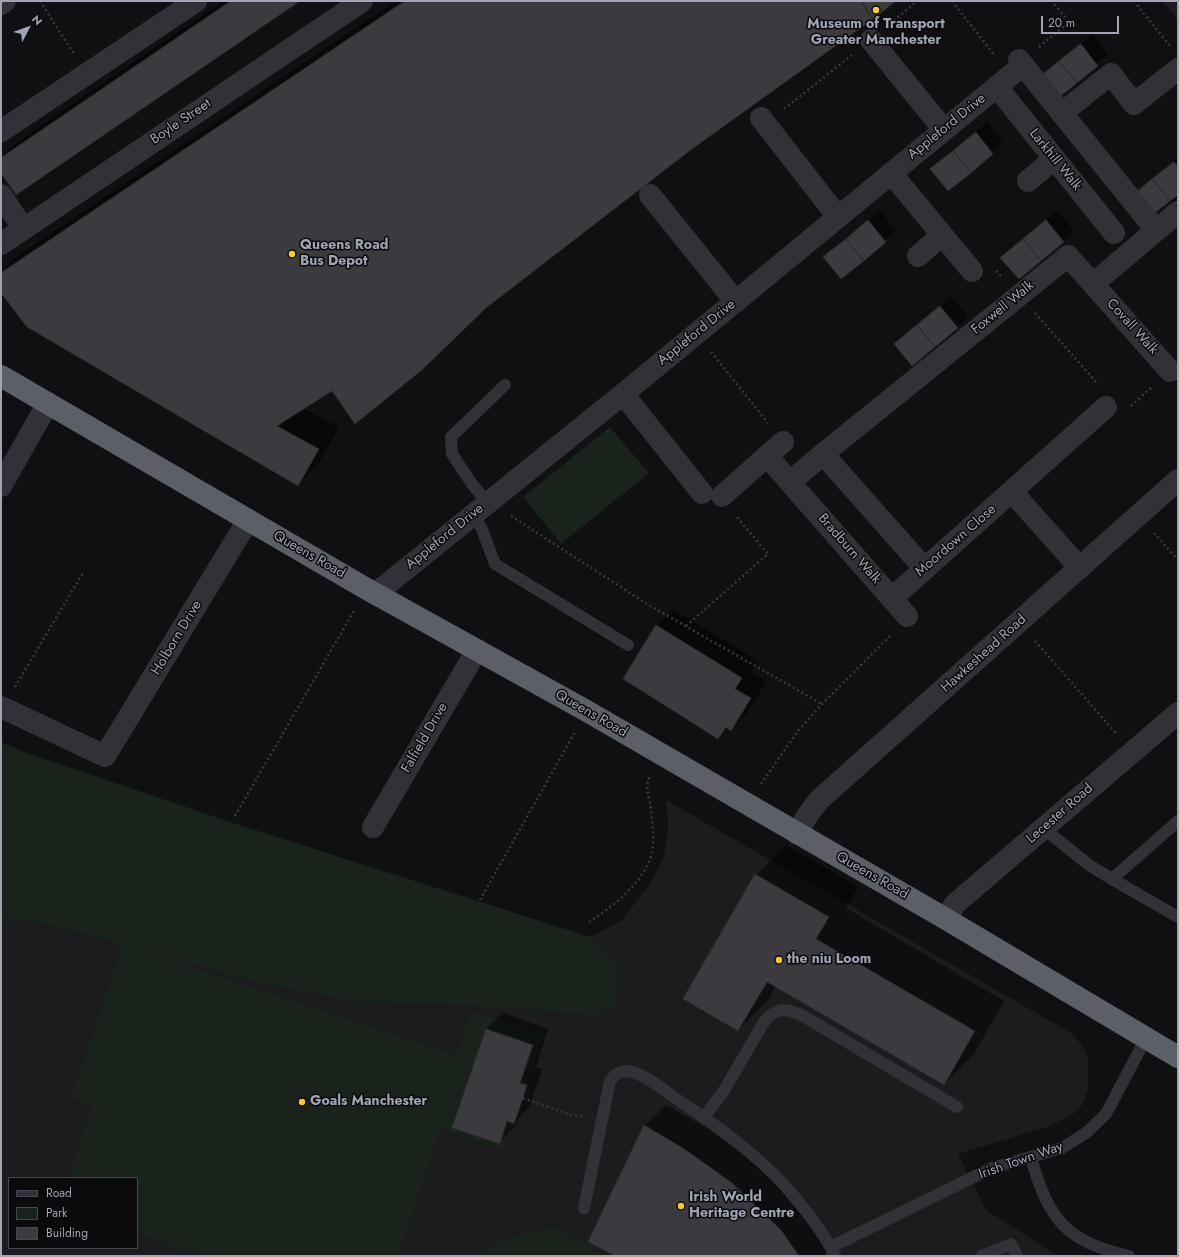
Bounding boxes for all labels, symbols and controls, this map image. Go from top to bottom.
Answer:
marker: Museum of Transport Greater Manchester [871,5,881,15]
north arrow [8,8,48,48]
scale bar [1043,8,1121,34]
text: N [28,12,46,29]
text: 20 m [1048,14,1075,32]
place label: Museum of Transport Greater Manchester [807,17,945,50]
street label: Appleford Drive [905,90,989,164]
street label: Boyle Street [148,96,214,148]
street label: Larkhill Walk [1025,126,1085,194]
place label: Queens Road Bus Depot [300,238,388,270]
marker: Queens Road Bus Depot [287,249,297,259]
street label: Foxwell Walk [968,278,1038,338]
street label: Appleford Drive [655,296,739,370]
street label: Covall Walk [1103,296,1161,358]
street label: Appleford Drive [403,500,487,574]
street label: Moordown Close [912,501,1000,581]
street label: Bradburn Walk [814,510,884,588]
street label: Queens Road [270,528,348,582]
street label: Holborn Drive [148,598,206,678]
street label: Hawkeshead Road [938,611,1030,697]
street label: Queens Road [552,687,630,741]
street label: Falfield Drive [398,700,452,776]
street label: Lecester Road [1023,780,1097,848]
street label: Queens Road [833,849,911,903]
place label: the niu Loom [787,952,871,968]
marker: the niu Loom [774,955,784,965]
place label: Goals Manchester [310,1094,427,1110]
marker: Goals Manchester [297,1097,307,1107]
street label: Irish Town Way [977,1139,1065,1183]
legend [8,1177,138,1249]
text: Road [46,1184,72,1202]
place label: Irish World Heritage Centre [689,1190,794,1222]
marker: Irish World Heritage Centre [676,1201,686,1211]
text: Park [46,1204,67,1222]
text: Building [46,1224,88,1242]

